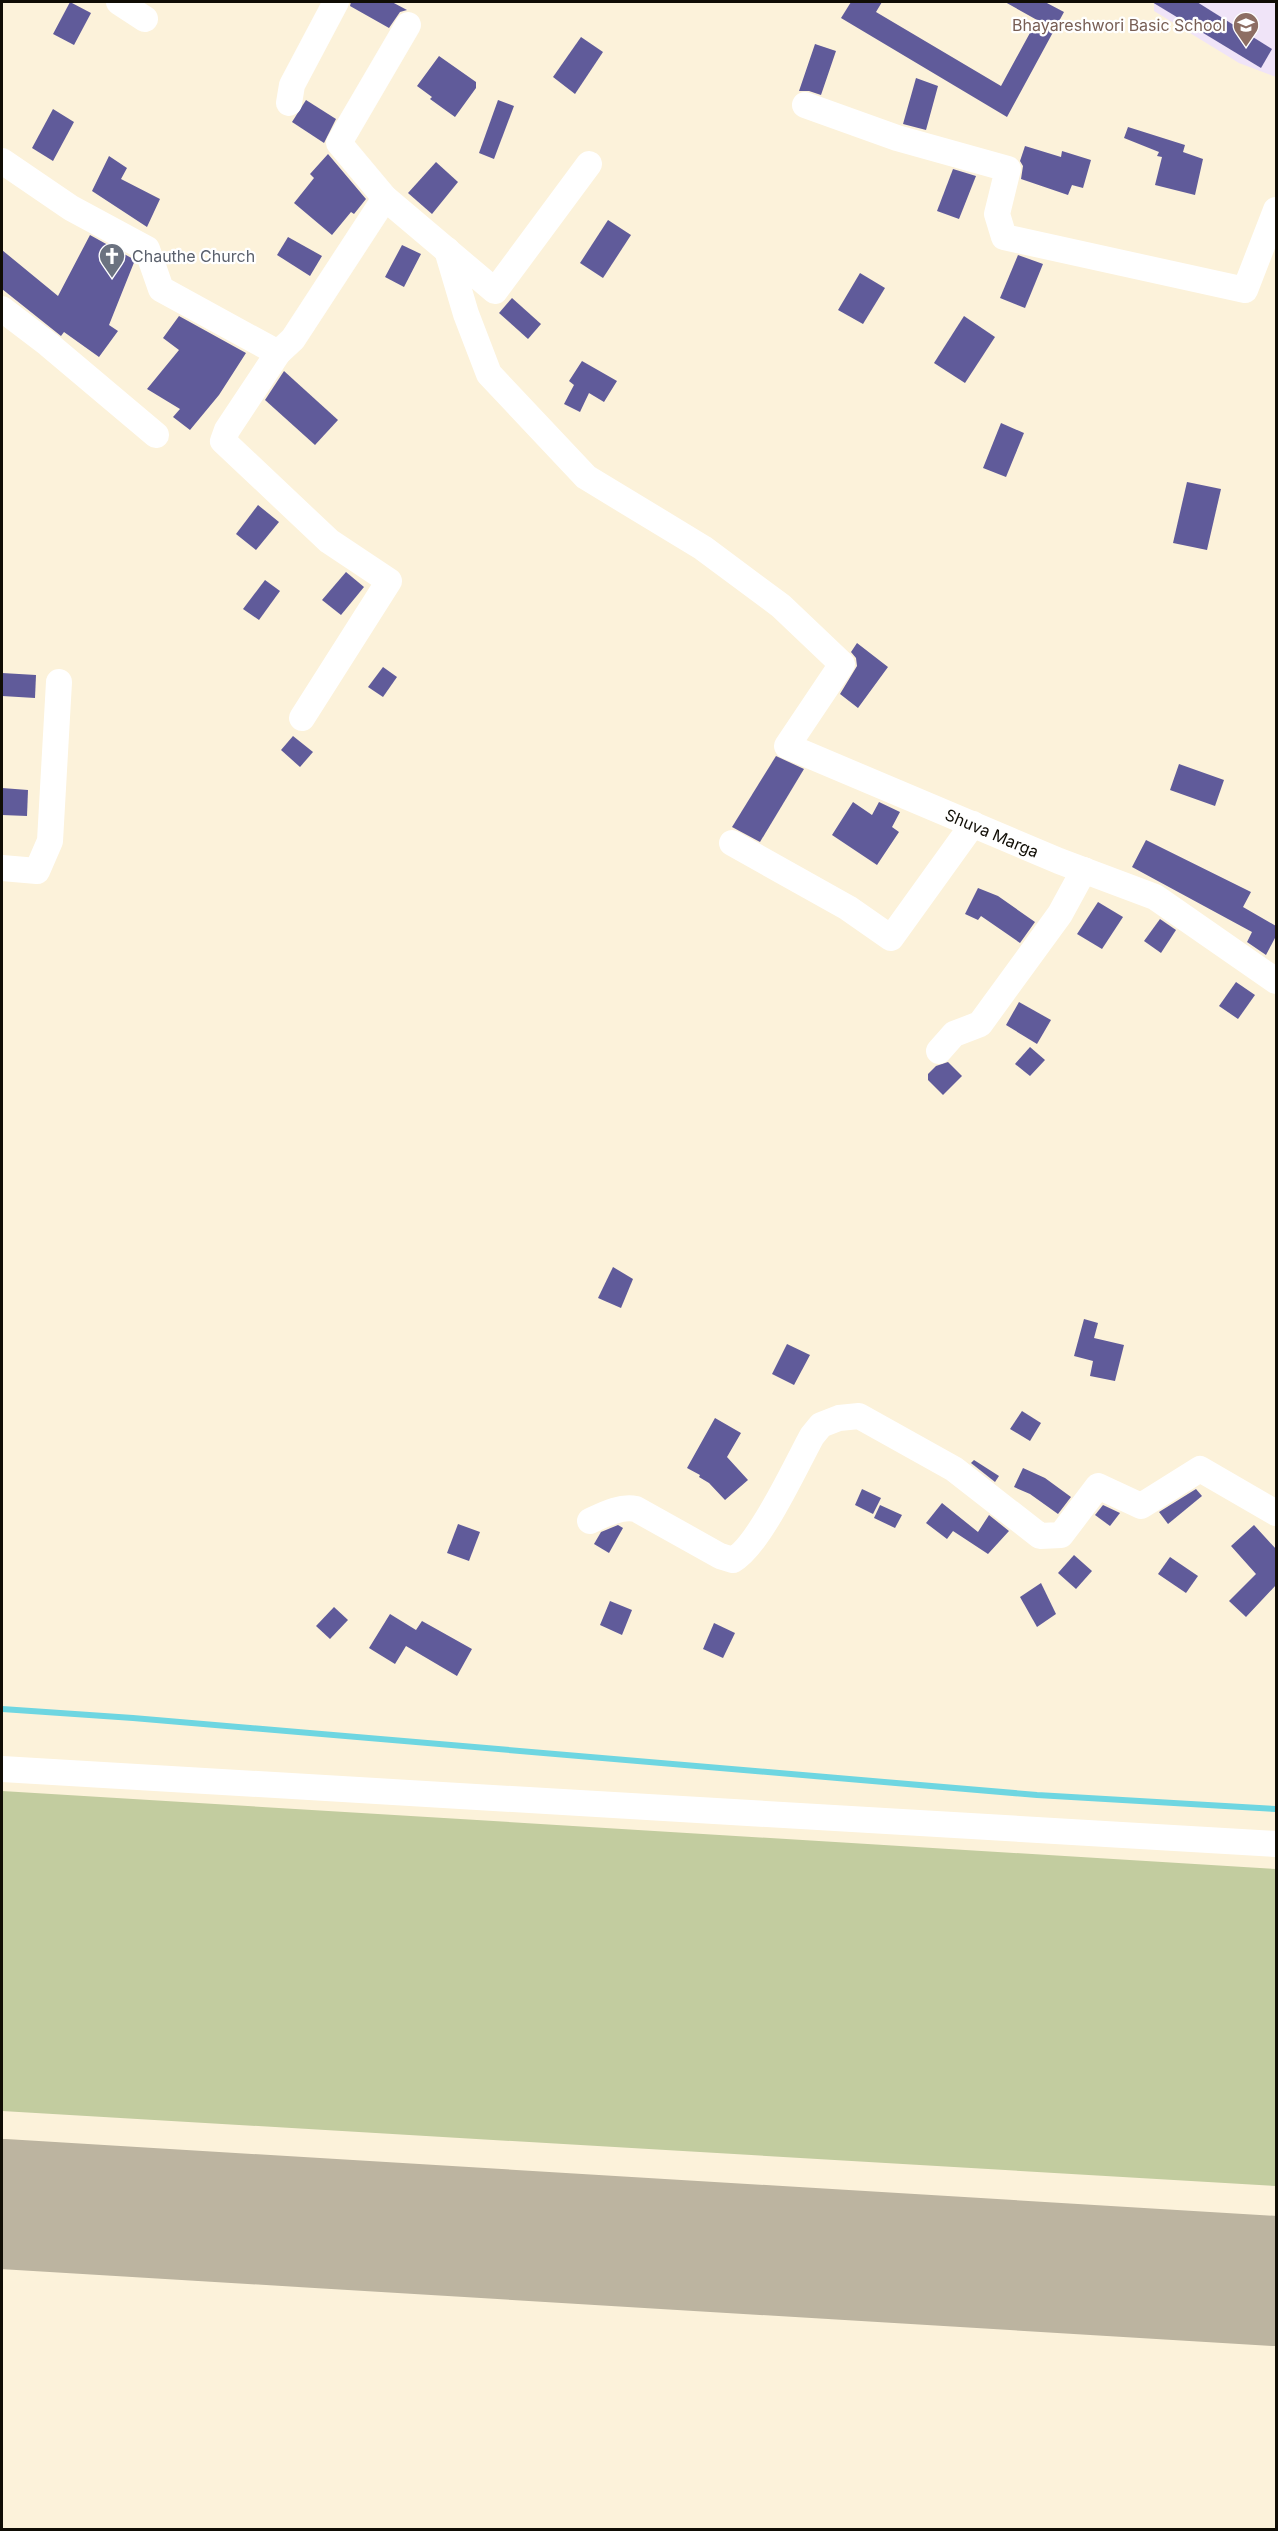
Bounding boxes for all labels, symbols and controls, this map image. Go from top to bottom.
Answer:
school or university icon: Bhayareshwori Basic School [1231,10,1261,48]
place label: Bhayareshwori Basic School [1012,15,1226,35]
church icon: Chauthe Church [97,241,127,279]
place label: Chauthe Church [132,246,255,266]
street label: Shuva Marga [942,804,1042,862]

